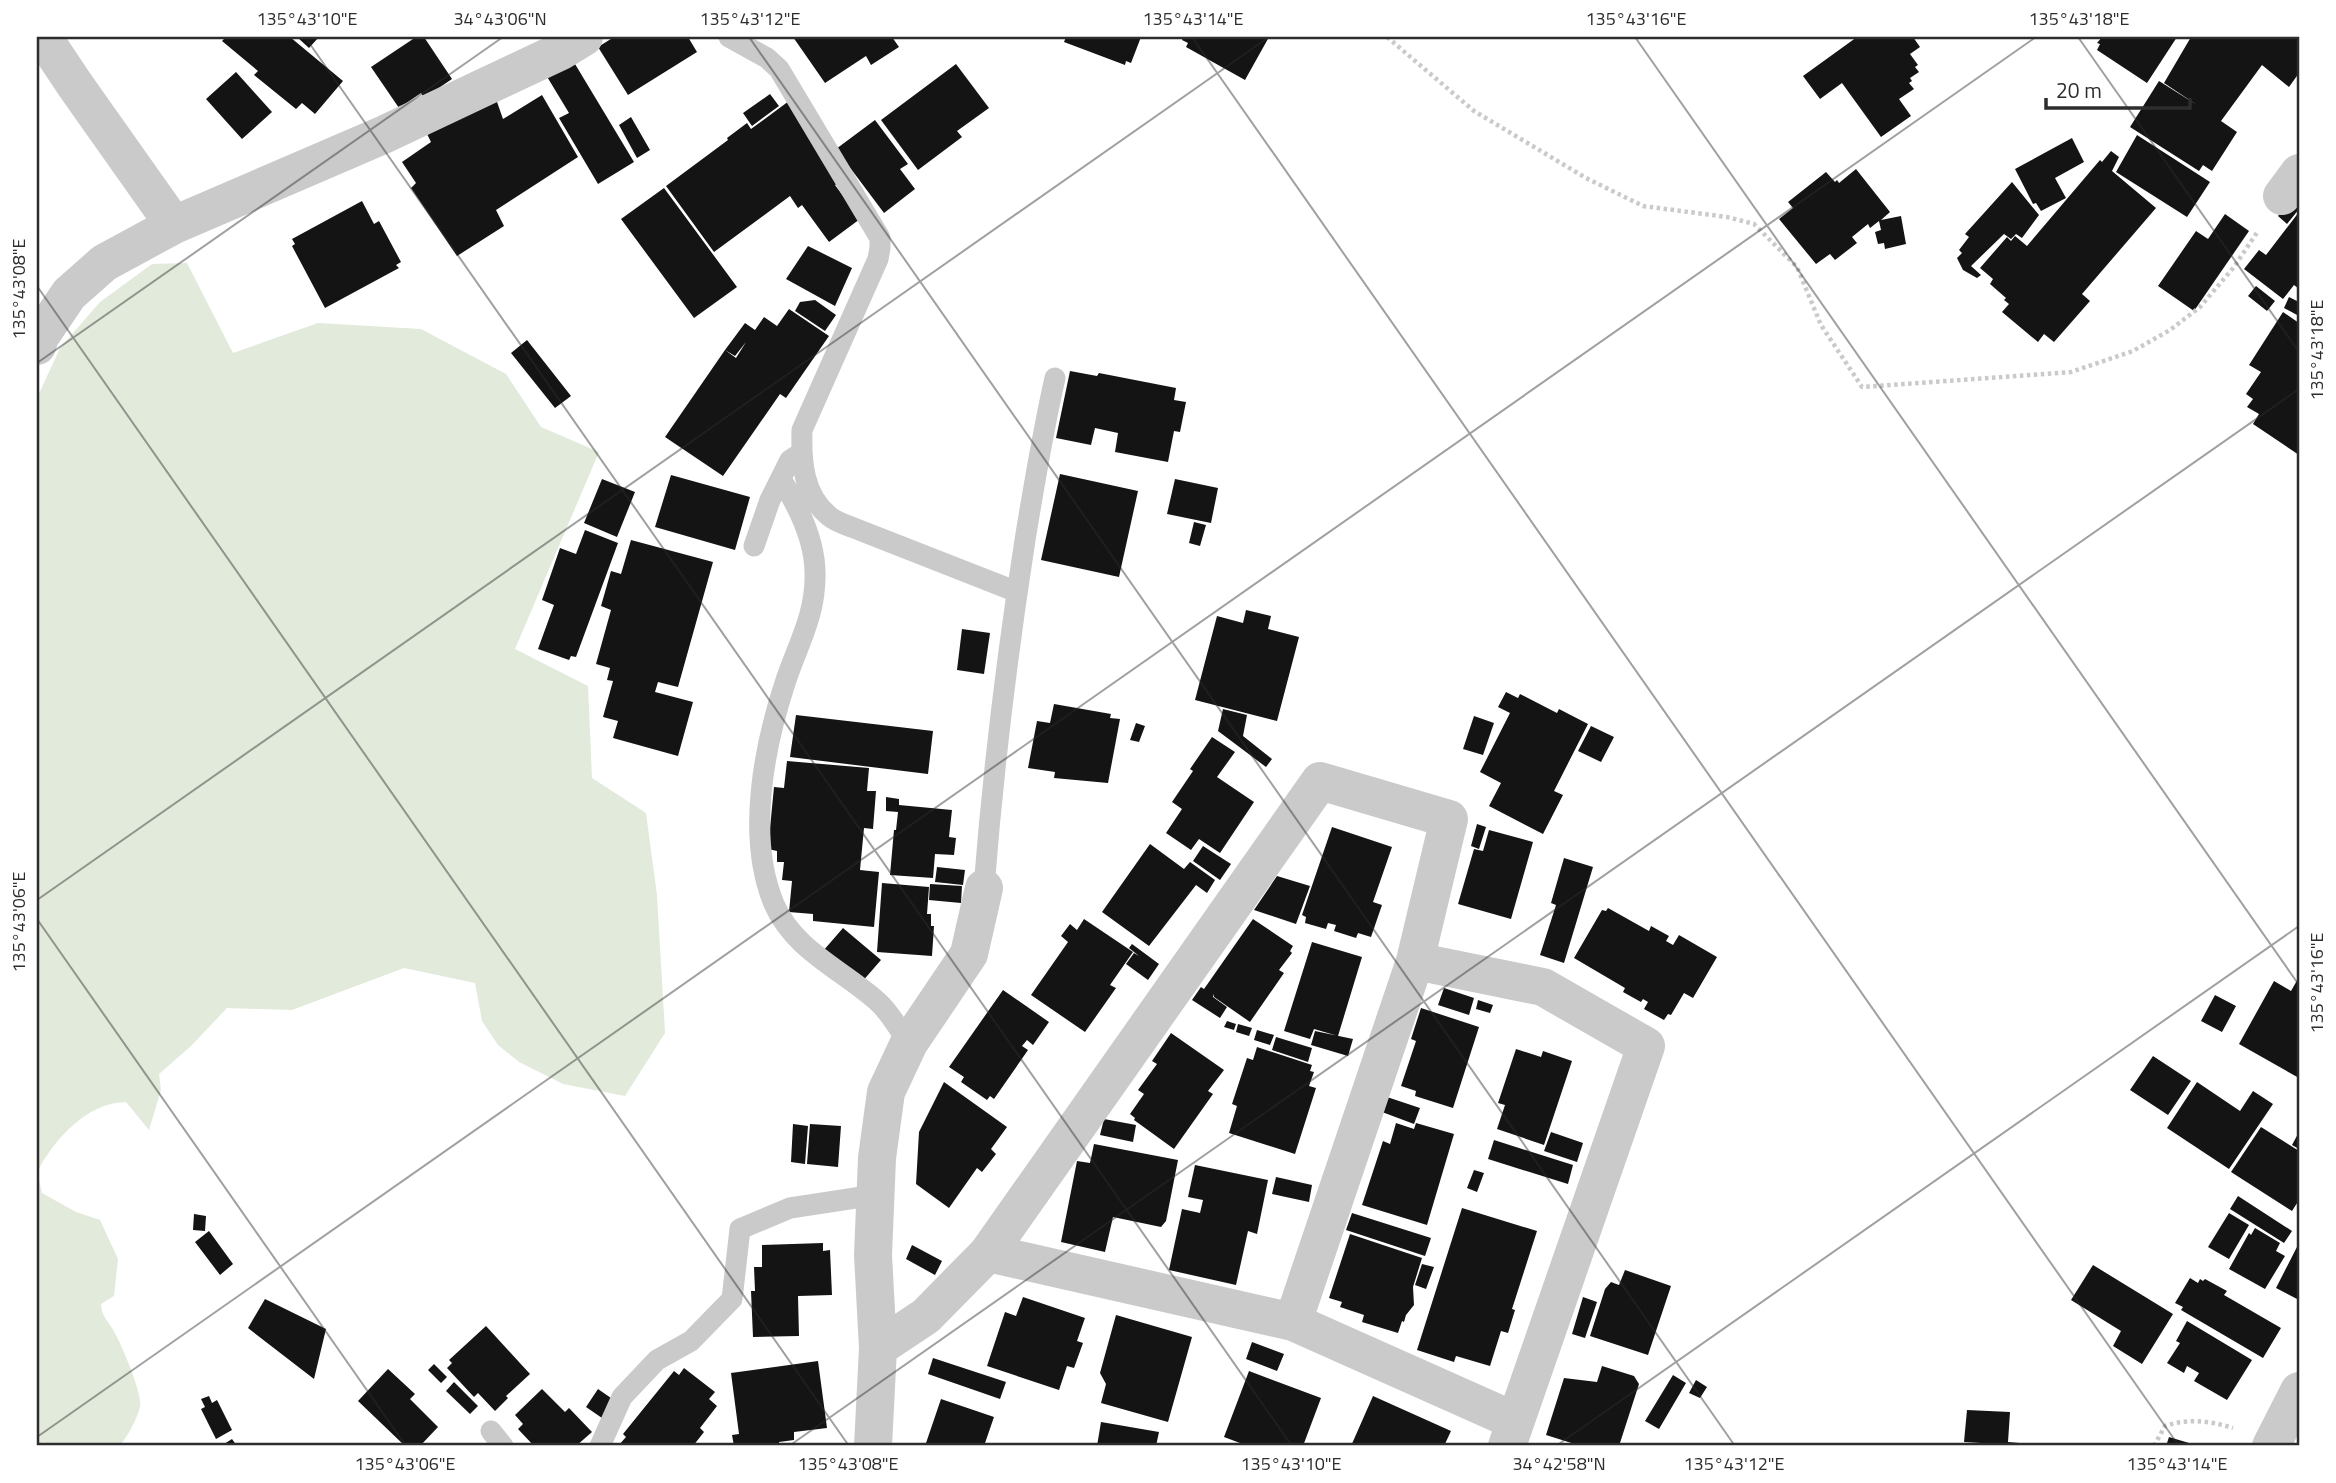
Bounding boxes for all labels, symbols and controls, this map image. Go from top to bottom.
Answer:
text: 135°43'10"E [256,5,358,32]
text: 34°43'06"N [453,5,547,32]
text: 135°43'12"E [699,5,801,32]
text: 135°43'14"E [1142,5,1244,32]
text: 135°43'16"E [1585,5,1687,32]
text: 135°43'18"E [2028,5,2130,32]
scale bar [2046,66,2189,110]
text: 20 m [2056,74,2102,106]
text: 135°43'08"E [5,238,32,340]
text: 135°43'18"E [2303,299,2330,401]
text: 135°43'06"E [5,871,32,973]
text: 135°43'16"E [2303,932,2330,1034]
text: 135°43'06"E [354,1450,456,1477]
text: 135°43'08"E [797,1450,899,1477]
text: 135°43'10"E [1240,1450,1342,1477]
text: 34°42'58"N [1512,1450,1606,1477]
text: 135°43'12"E [1683,1450,1785,1477]
text: 135°43'14"E [2126,1450,2228,1477]

